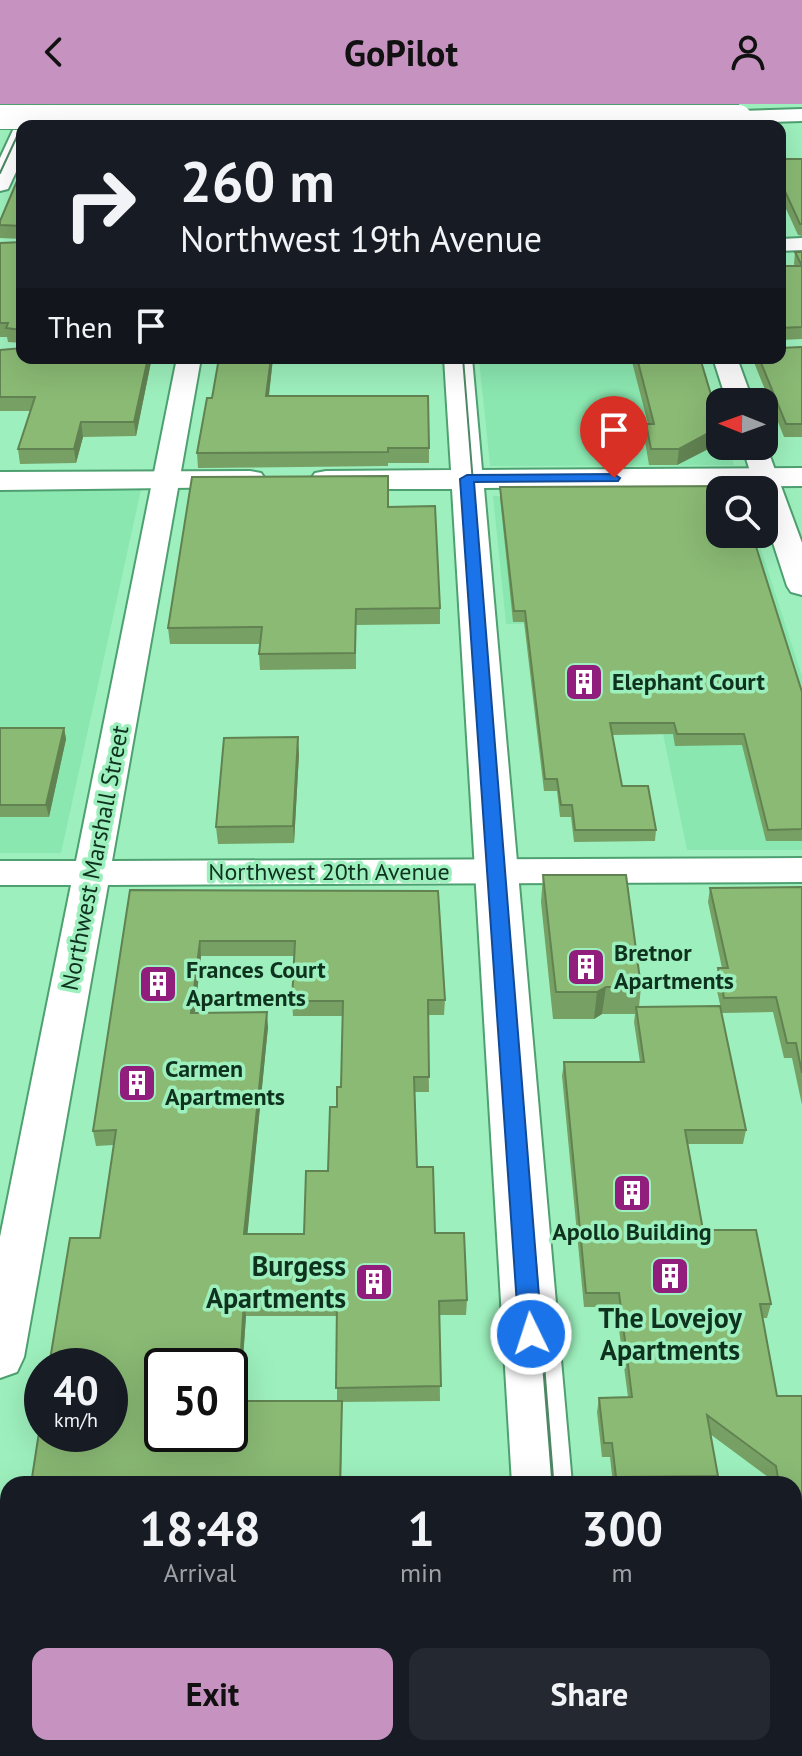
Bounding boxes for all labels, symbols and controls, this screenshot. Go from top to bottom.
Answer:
text: GoPilot [344,29,458,76]
icon: back [32,30,76,74]
icon: person [726,30,770,74]
text: 260 m [180,145,335,217]
icon: right [48,152,152,256]
text: Northwest 19th Avenue [180,215,542,262]
icon: arrive [129,304,173,348]
text: Then [48,307,113,346]
north arrow [706,388,778,460]
map controls [706,388,778,548]
pin [580,396,648,478]
icon: arrive [592,408,636,452]
button: search [706,476,778,548]
building icon: Elephant Court [563,661,605,703]
place label: Elephant Court [612,666,765,697]
street label: Northwest Marshall Street [54,723,135,993]
street label: Northwest 20th Avenue [208,856,450,887]
place label: Bretnor Apartments [614,937,734,996]
building icon: Bretnor Apartments [565,946,607,988]
place label: Frances Court Apartments [186,954,326,1013]
building icon: Frances Court Apartments [137,963,179,1005]
place label: Carmen Apartments [165,1053,285,1112]
building icon: Carmen Apartments [116,1062,158,1104]
building icon: Apollo Building [611,1172,653,1214]
place label: Apollo Building [552,1216,712,1247]
place label: Burgess Apartments [206,1247,346,1316]
building icon: The Lovejoy Apartments [649,1255,691,1297]
building icon: Burgess Apartments [353,1261,395,1303]
position arrow [489,1292,573,1376]
place label: The Lovejoy Apartments [598,1299,742,1368]
speed limit sign: 50 [144,1348,248,1452]
text: 40 [53,1364,99,1416]
text: km/h [54,1407,98,1433]
text: 18:48 [139,1497,261,1559]
text: 1 [407,1497,435,1559]
text: 300 [581,1497,663,1559]
text: Arrival [164,1556,236,1589]
text: min [400,1556,442,1589]
text: m [612,1556,633,1589]
button: Exit [32,1648,393,1740]
button: Share [409,1648,770,1740]

